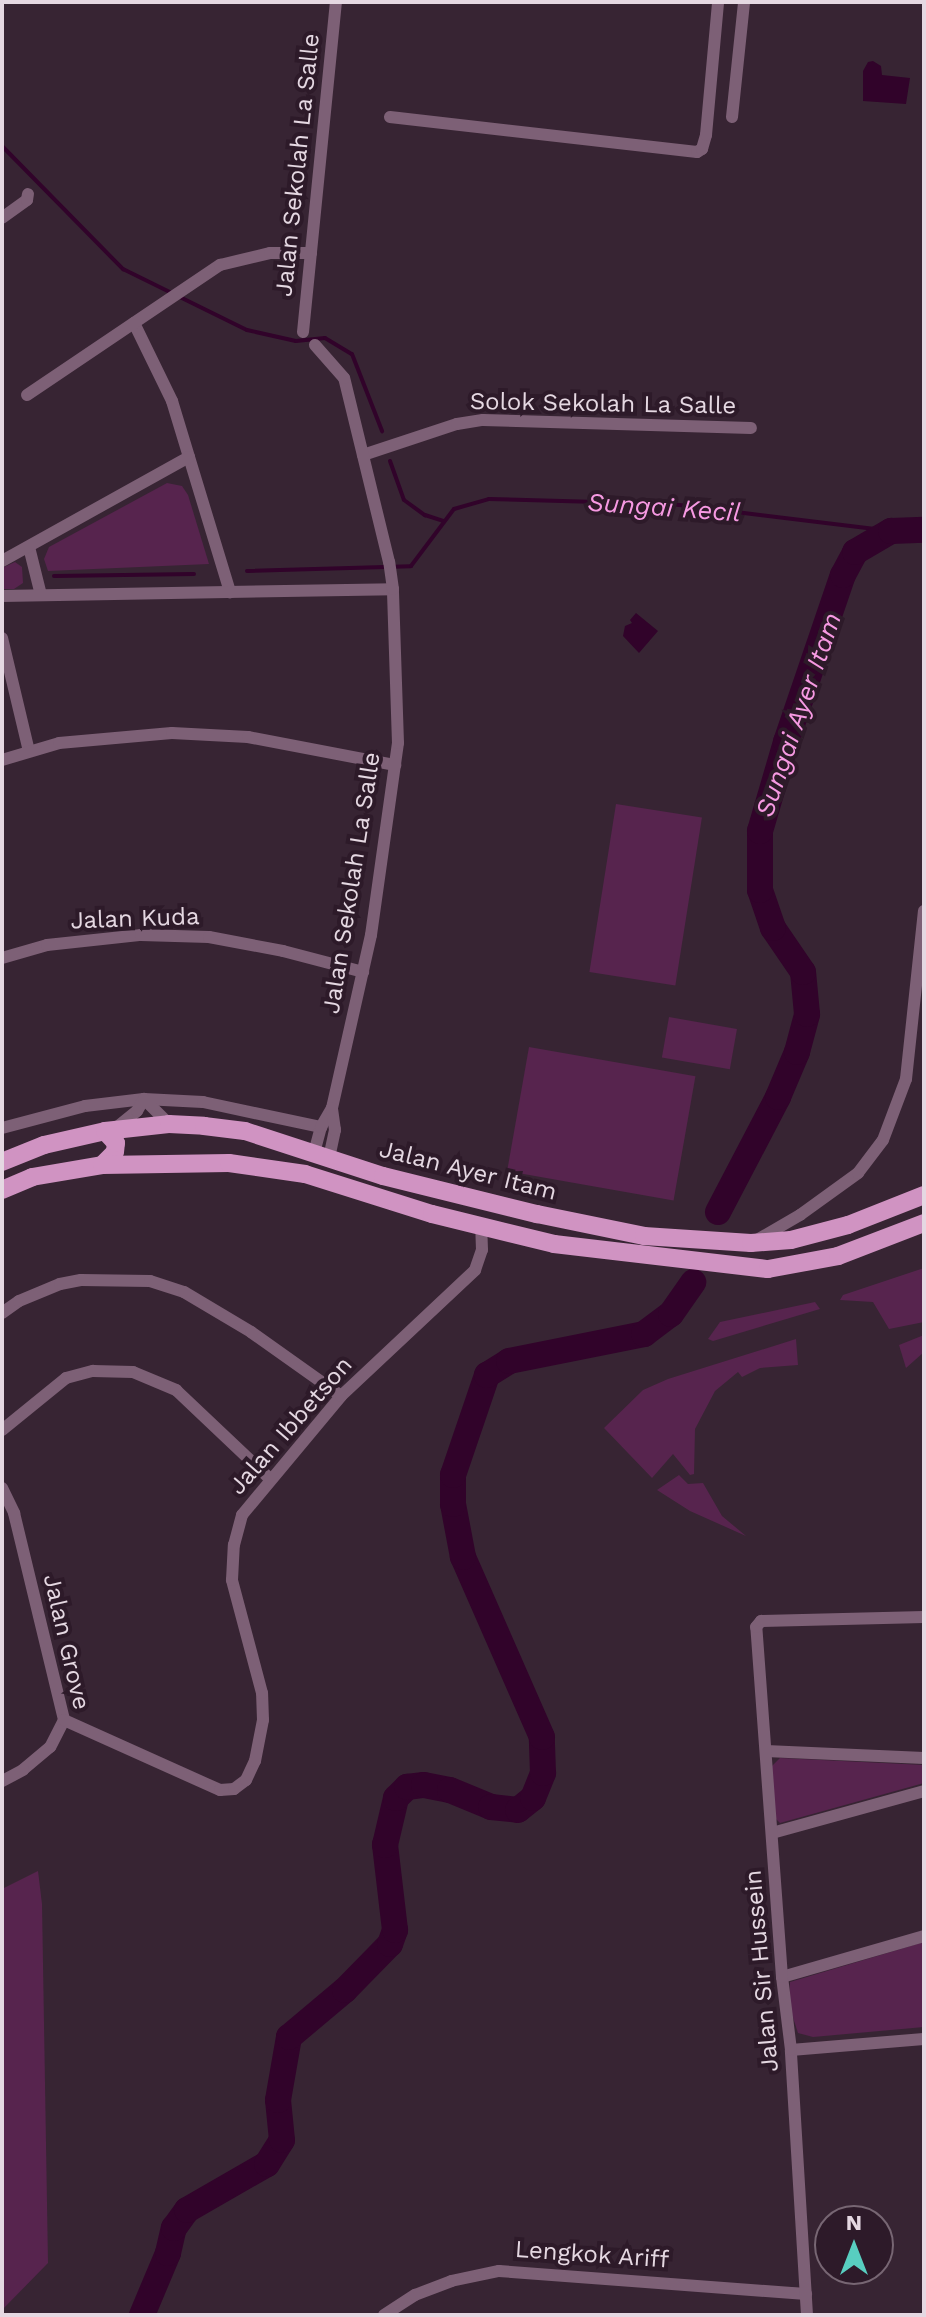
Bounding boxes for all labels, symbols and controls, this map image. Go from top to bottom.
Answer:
street label: Jalan Sekolah La Salle [270,32,326,298]
street label: Solok Sekolah La Salle [469,387,737,421]
water label: Sungai Kecil [586,487,742,529]
water label: Sungai Ayer Itam [749,608,849,822]
street label: Jalan Sekolah La Salle [317,750,387,1016]
street label: Jalan Kuda [70,902,200,936]
street label: Jalan Ayer Itam [376,1135,560,1207]
street label: Jalan Ibbetson [223,1351,359,1501]
street label: Jalan Grove [36,1571,96,1713]
street label: Jalan Sir Hussein [739,1869,785,2073]
north arrow [814,2205,894,2285]
text: N [846,2210,862,2235]
street label: Lengkok Ariff [513,2235,671,2275]

